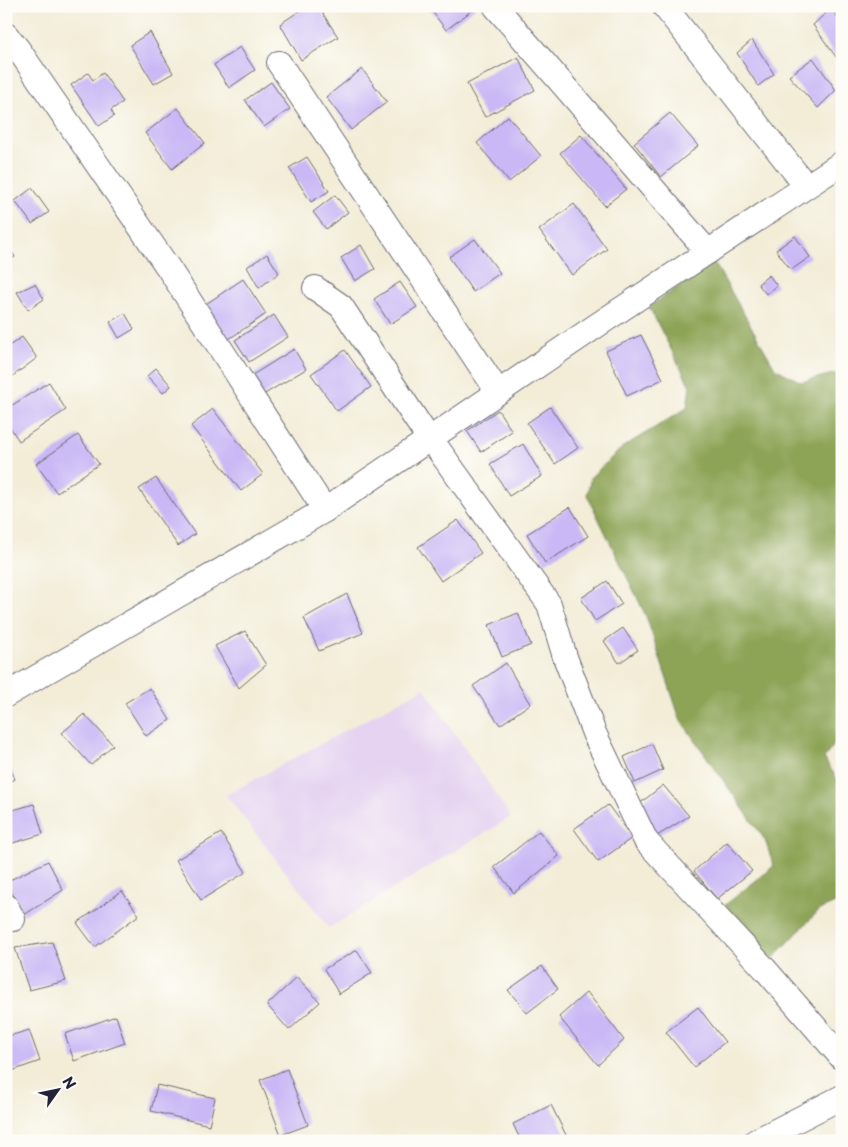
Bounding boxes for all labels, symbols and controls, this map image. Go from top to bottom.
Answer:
north arrow [32,1064,82,1114]
text: N [57,1072,81,1093]

